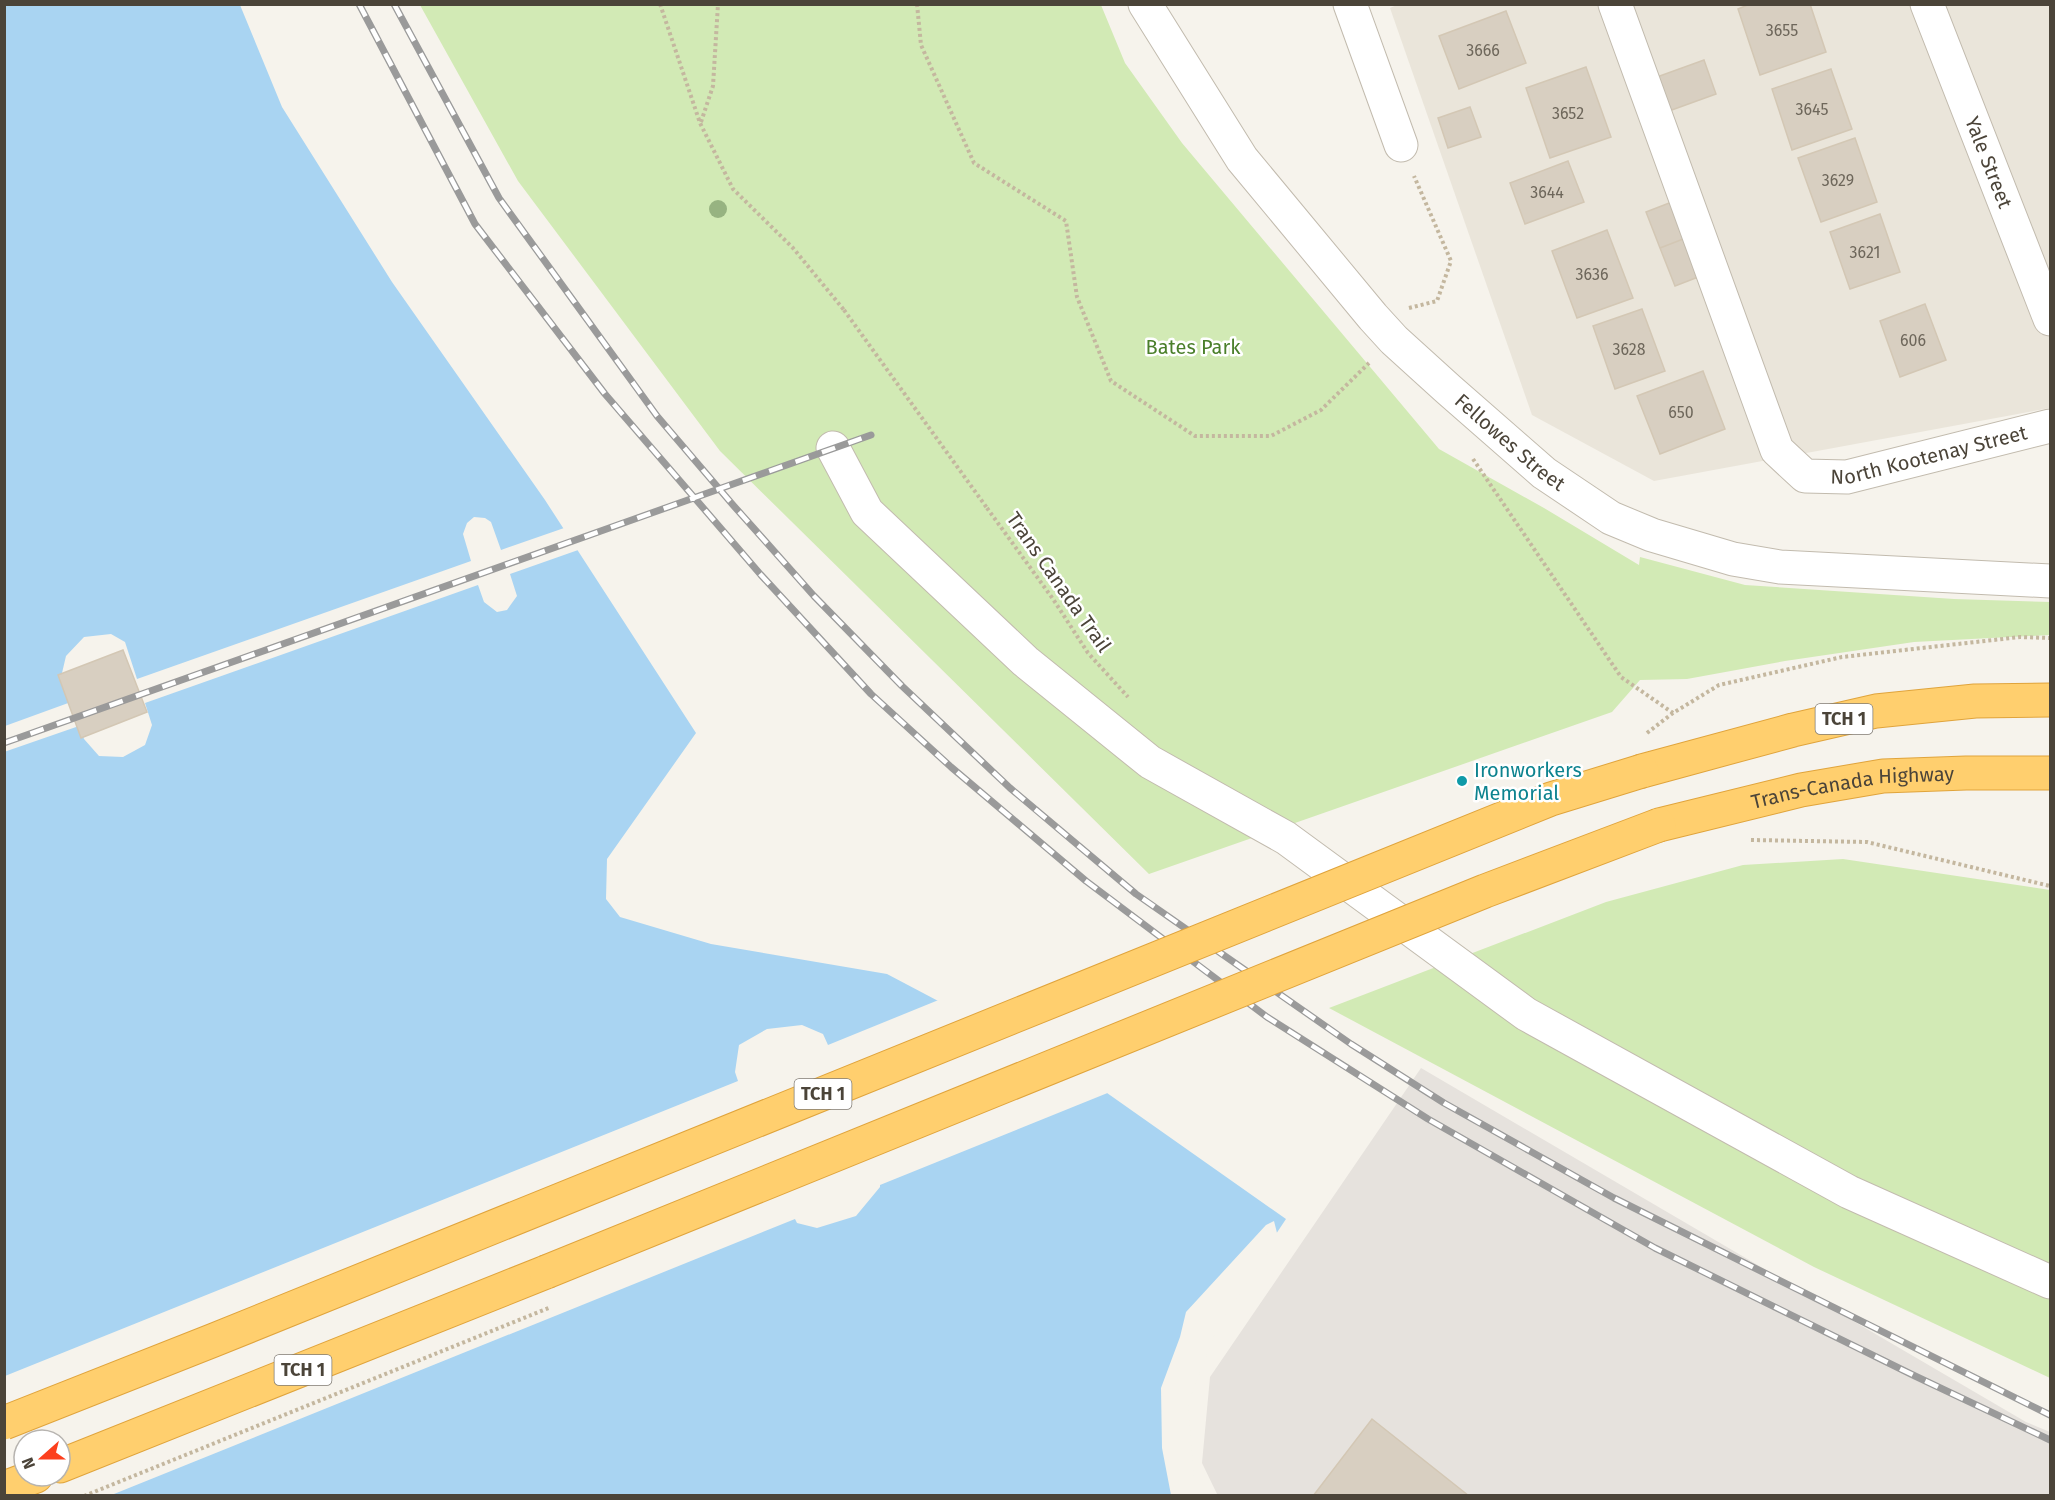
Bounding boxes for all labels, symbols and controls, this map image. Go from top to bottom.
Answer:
house number: 3655 [1766,21,1798,40]
house number: 3666 [1466,41,1500,60]
house number: 3645 [1796,100,1828,119]
house number: 3652 [1552,104,1584,123]
street label: Yale Street [1960,113,2018,212]
house number: 3629 [1822,171,1854,190]
house number: 3644 [1530,183,1564,202]
house number: 3621 [1850,243,1880,262]
house number: 3636 [1576,265,1608,284]
house number: 606 [1900,331,1926,350]
park label: Bates Park [1146,335,1241,359]
house number: 3628 [1612,340,1646,359]
street label: Fellowes Street [1450,389,1570,496]
house number: 650 [1668,403,1694,422]
street label: North Kootenay Street [1830,420,2030,489]
street label: Trans Canada Trail [1002,507,1116,657]
road number: TCH 1 [1816,704,1872,734]
place label: Ironworkers Memorial [1474,758,1582,805]
street label: Trans-Canada Highway [1749,761,1955,814]
marker: Ironworkers Memorial [1455,774,1469,788]
road number: TCH 1 [794,1079,852,1109]
road number: TCH 1 [274,1355,332,1385]
north arrow [12,1428,72,1488]
text: N [18,1455,39,1472]

